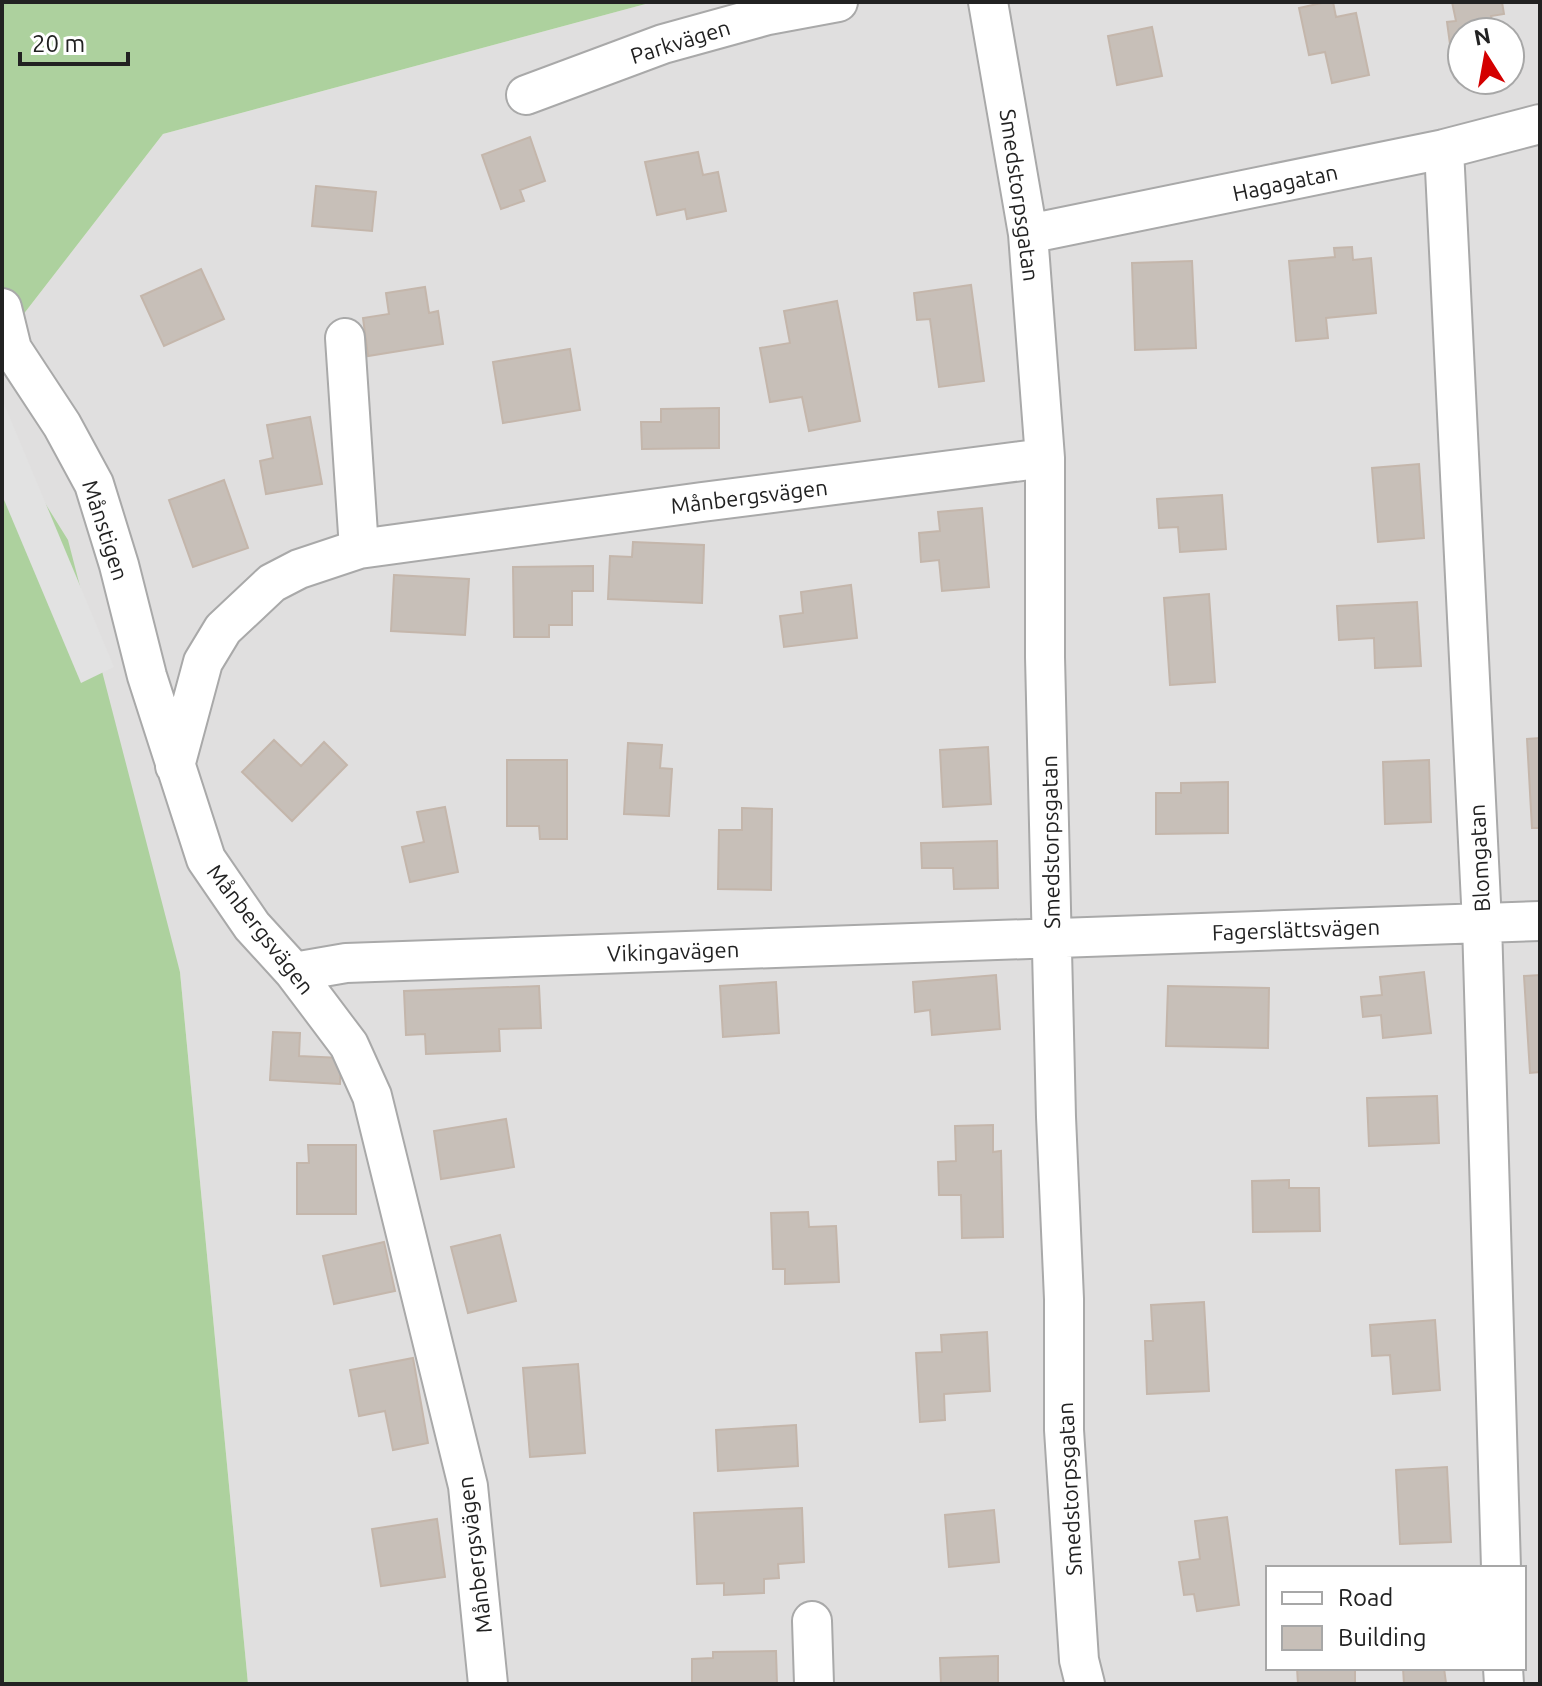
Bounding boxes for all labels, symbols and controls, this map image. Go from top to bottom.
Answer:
street label: Parkvägen [627,14,733,68]
scale bar [20,16,128,66]
north arrow [1446,16,1526,96]
text: N [1472,22,1493,50]
text: 20 m [32,30,85,57]
street label: Smedstorpsgatan [996,107,1044,283]
street label: Hagagatan [1230,159,1340,205]
street label: Månbergsvägen [669,474,829,518]
street label: Månstigen [78,477,134,583]
street label: Smedstorpsgatan [1036,755,1064,929]
street label: Blomgatan [1464,803,1494,913]
street label: Månbergsvägen [203,859,319,999]
street label: Fagerslättsvägen [1212,914,1380,944]
street label: Vikingavägen [606,936,740,966]
street label: Smedstorpsgatan [1052,1402,1086,1576]
street label: Månbergsvägen [452,1475,496,1635]
legend [1266,1566,1526,1670]
text: Road [1338,1584,1393,1611]
text: Building [1338,1624,1426,1651]

